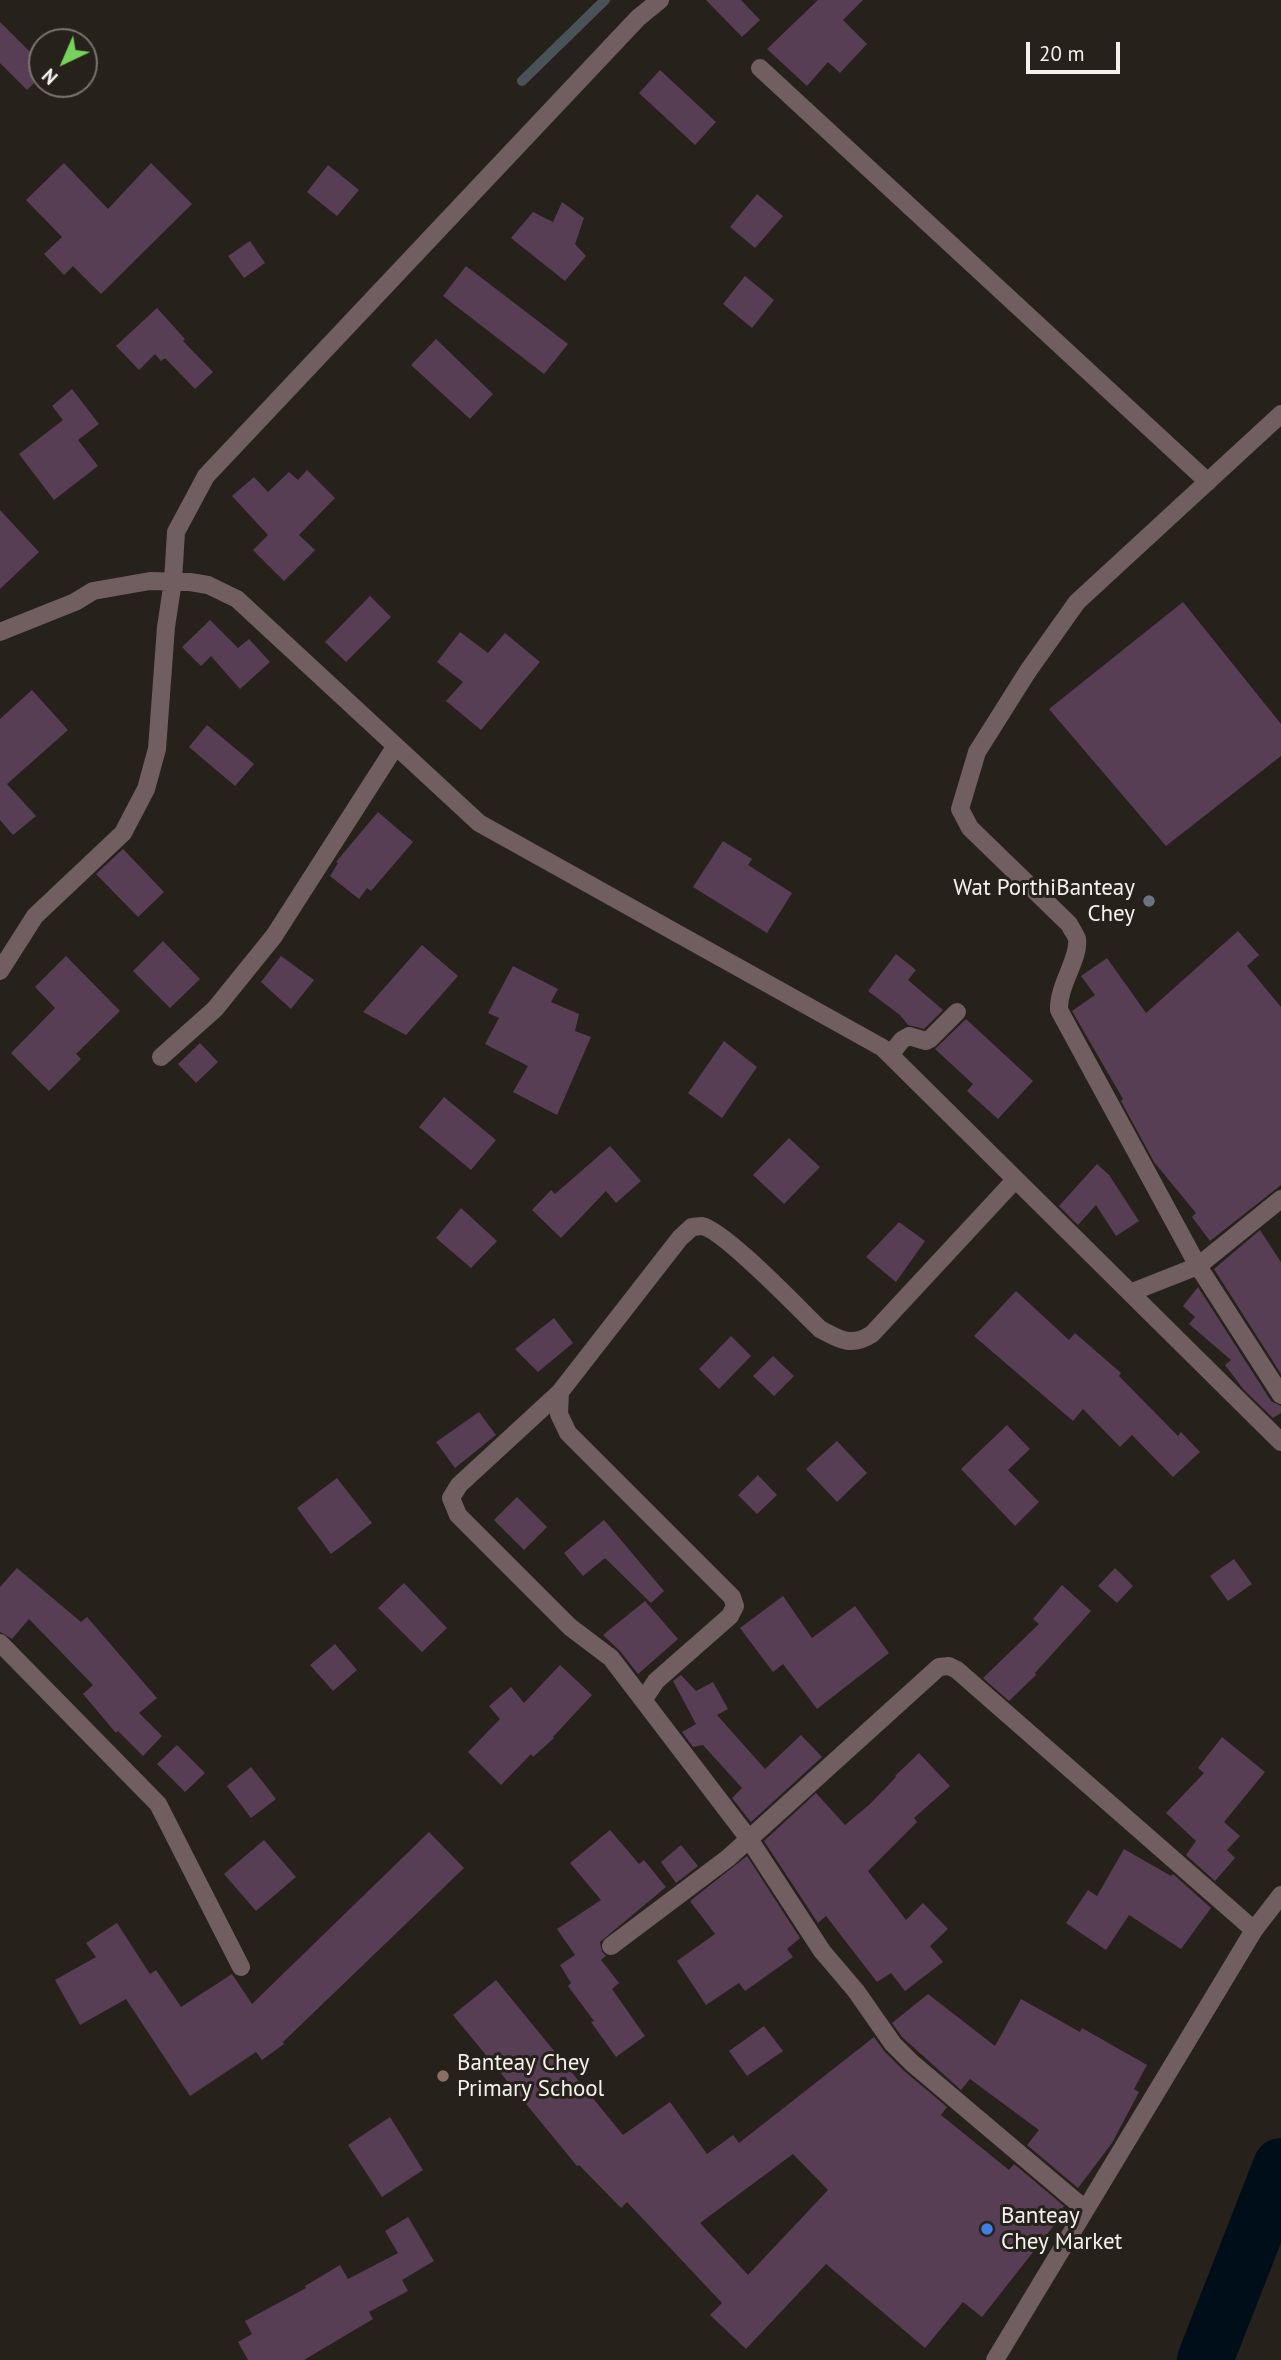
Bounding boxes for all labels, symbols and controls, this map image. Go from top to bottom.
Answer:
north arrow [28,28,98,98]
scale bar [1029,28,1124,72]
text: 20 m [1039,40,1085,67]
text: N [37,64,63,90]
place label: Wat PorthiBanteay Chey [953,874,1135,928]
marker: Wat PorthiBanteay Chey [1141,893,1157,909]
place label: Banteay Chey Primary School [457,2049,604,2103]
marker: Banteay Chey Primary School [435,2068,451,2084]
place label: Banteay Chey Market [1001,2202,1122,2256]
marker: Banteay Chey Market [979,2221,995,2237]

